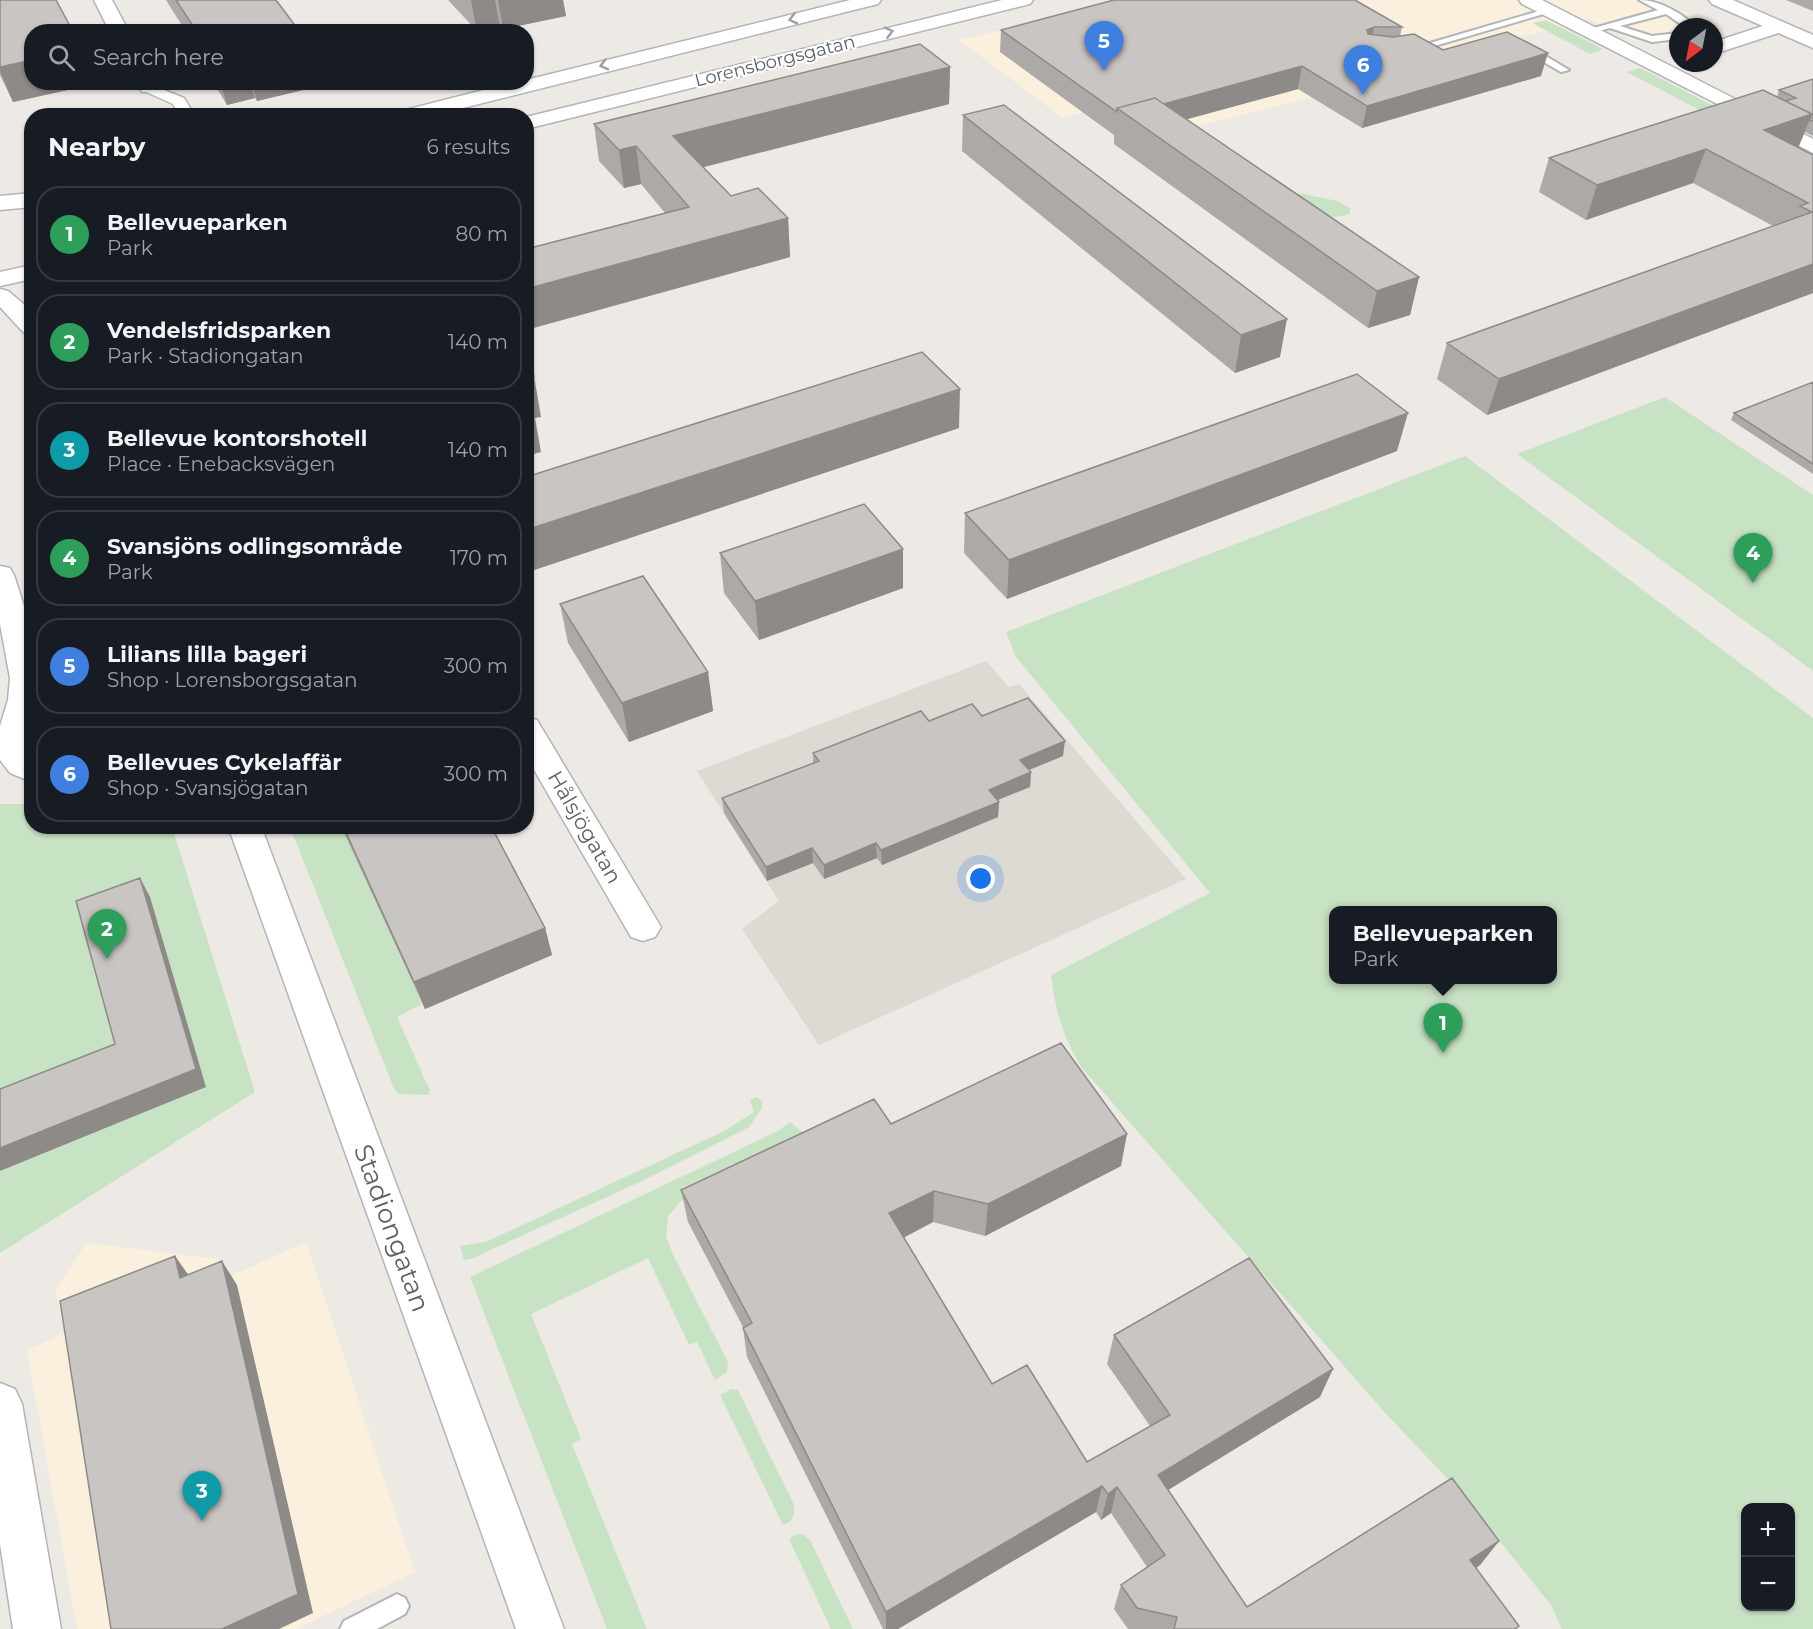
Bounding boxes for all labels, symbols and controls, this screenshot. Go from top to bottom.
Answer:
one-way arrow [789,11,799,24]
north arrow [1669,18,1723,72]
pin: 5 [1084,22,1124,71]
search box [24,24,534,90]
one-way arrow [884,27,894,40]
street label: Lorensborgsgatan [692,30,858,92]
icon: search [45,41,78,74]
text: Search here [93,44,224,71]
pin: 6 [1344,46,1382,95]
one-way arrow [599,57,609,70]
text: Nearby [48,131,145,163]
text: 6 results [426,135,510,159]
text: Bellevueparken [107,209,288,236]
text: 1 [66,222,73,246]
text: 80 m [456,222,508,246]
text: Park [107,236,153,260]
text: Vendelsfridsparken [107,317,331,344]
text: 2 [64,330,75,354]
text: 140 m [448,330,508,354]
text: Park · Stadiongatan [107,344,304,368]
text: Bellevue kontorshotell [107,425,367,452]
text: 3 [64,438,75,462]
text: 140 m [448,438,508,462]
text: Place · Enebacksvägen [107,452,335,476]
text: Svansjöns odlingsområde [107,533,402,560]
pin: 4 [1734,534,1772,583]
text: 4 [63,546,76,570]
text: 170 m [450,546,508,570]
text: Park [107,560,153,584]
text: Lilians lilla bageri [107,641,307,668]
text: 5 [64,654,75,678]
text: 300 m [444,654,508,678]
text: Shop · Lorensborgsgatan [107,668,358,692]
text: Bellevues Cykelaffär [107,749,342,776]
text: 6 [63,762,76,786]
text: 300 m [444,762,508,786]
street label: Hålsjögatan [543,766,627,888]
text: Shop · Svansjögatan [107,776,309,800]
your location [966,864,995,893]
popup [1329,906,1557,984]
pin: 2 [88,910,126,959]
text: Bellevueparken [1353,920,1533,947]
text: Park [1353,947,1398,971]
pin: 1 [1424,1004,1462,1053]
street label: Stadiongatan [347,1140,437,1316]
pin: 3 [182,1472,222,1521]
map controls [1741,1503,1795,1611]
button: + [1741,1503,1795,1557]
button: − [1741,1557,1795,1611]

